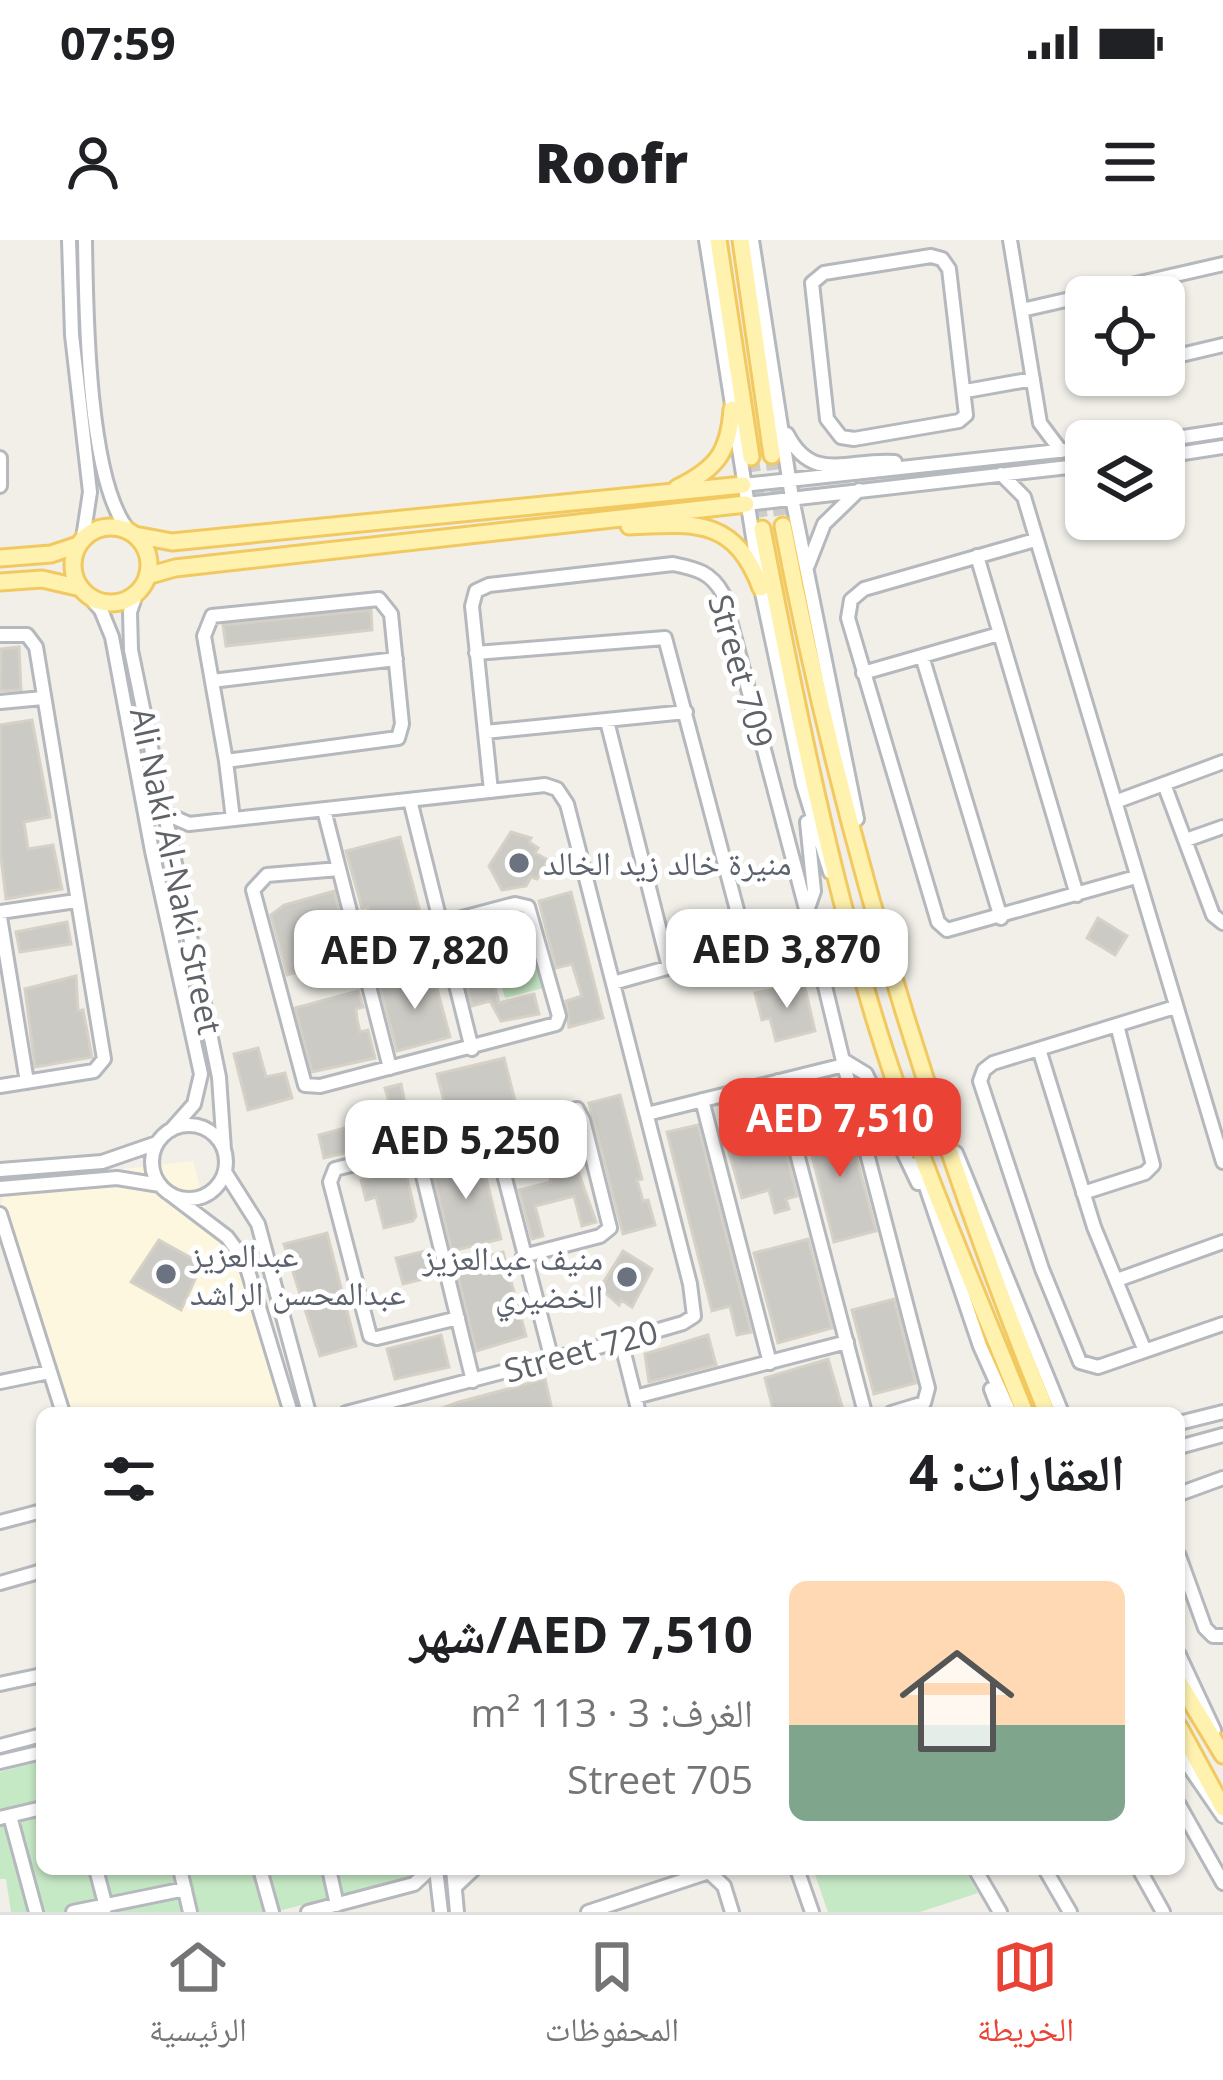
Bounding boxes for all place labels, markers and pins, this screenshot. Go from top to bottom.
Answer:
place label: منيرة خالد زيد الخالد [543,840,792,885]
marker: منيرة خالد زيد الخالد [506,850,532,876]
pin: AED 3,870 [650,909,924,1011]
pin: AED 7,820 [278,910,552,1012]
pin: AED 7,510 [703,1078,977,1180]
pin: AED 5,250 [329,1100,603,1202]
place label: عبدالعزيز عبدالمحسن الراشد [189,1232,406,1315]
place label: منيف عبدالعزيز الخضيري [421,1235,603,1322]
marker: عبدالعزيز عبدالمحسن الراشد [153,1261,179,1287]
marker: منيف عبدالعزيز الخضيري [614,1264,640,1290]

